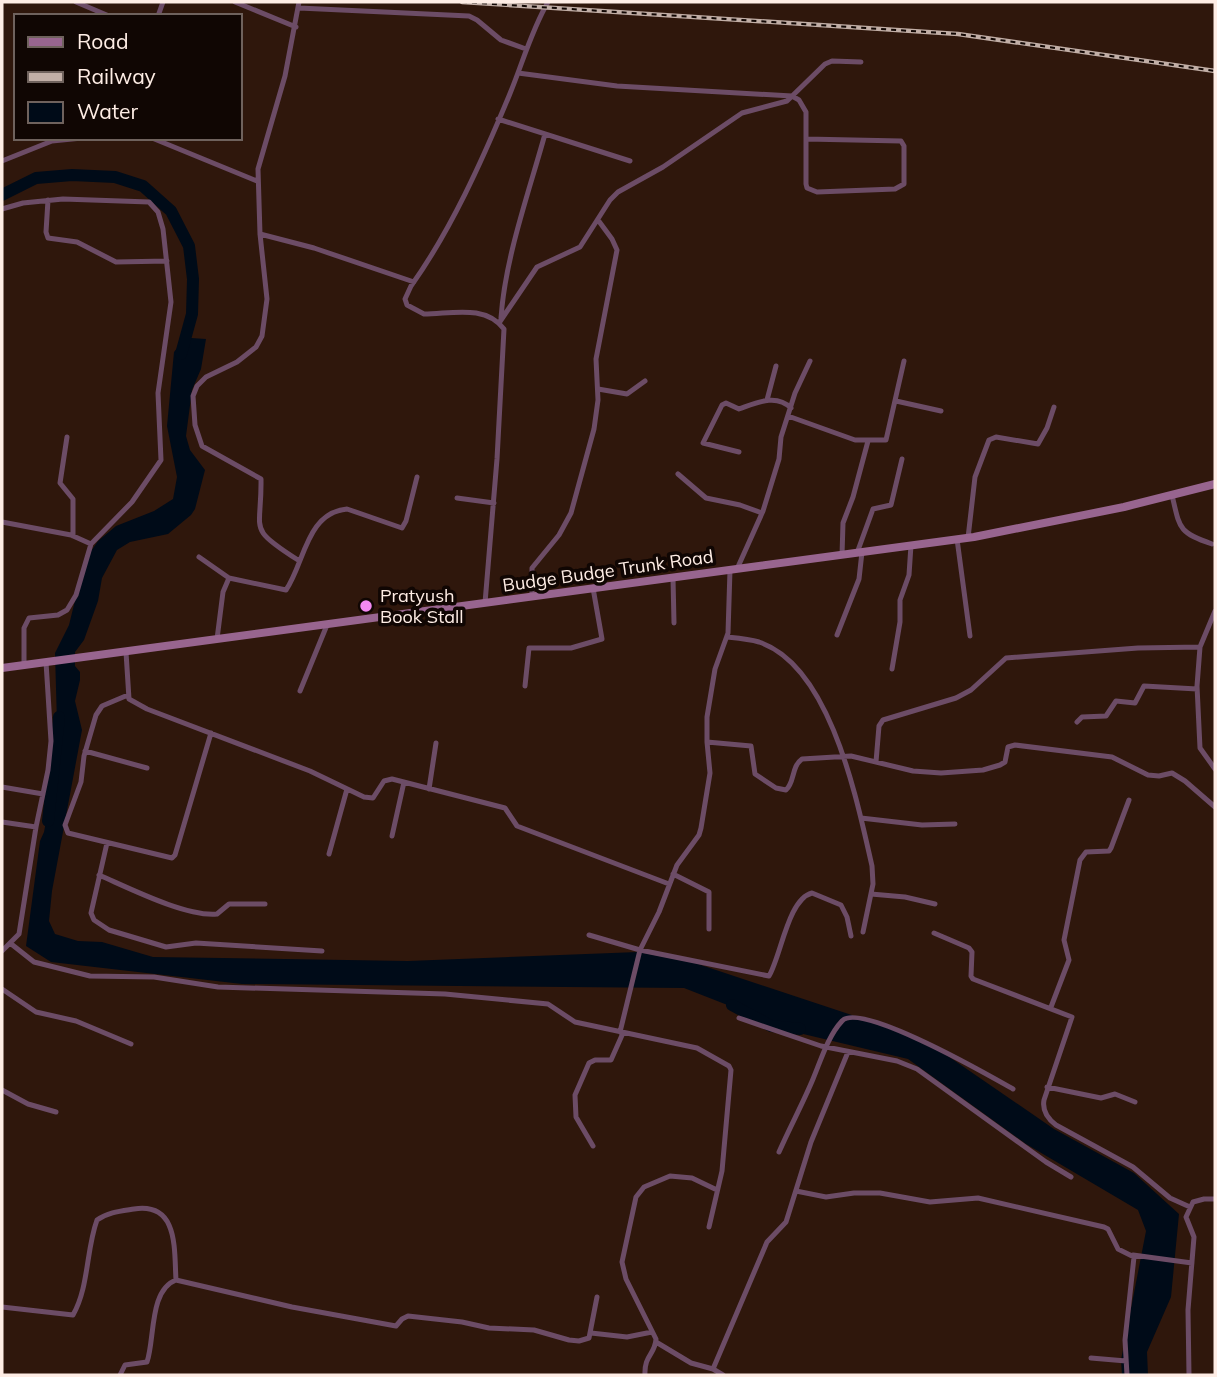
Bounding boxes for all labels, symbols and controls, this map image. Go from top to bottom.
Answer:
legend [14,14,242,140]
text: Road [77,28,128,54]
text: Railway [77,63,156,89]
text: Water [77,98,138,124]
street label: Budge Budge Trunk Road [501,544,715,597]
place label: Pratyush Book Stall [380,584,464,628]
marker: Pratyush Book Stall [358,598,374,614]

